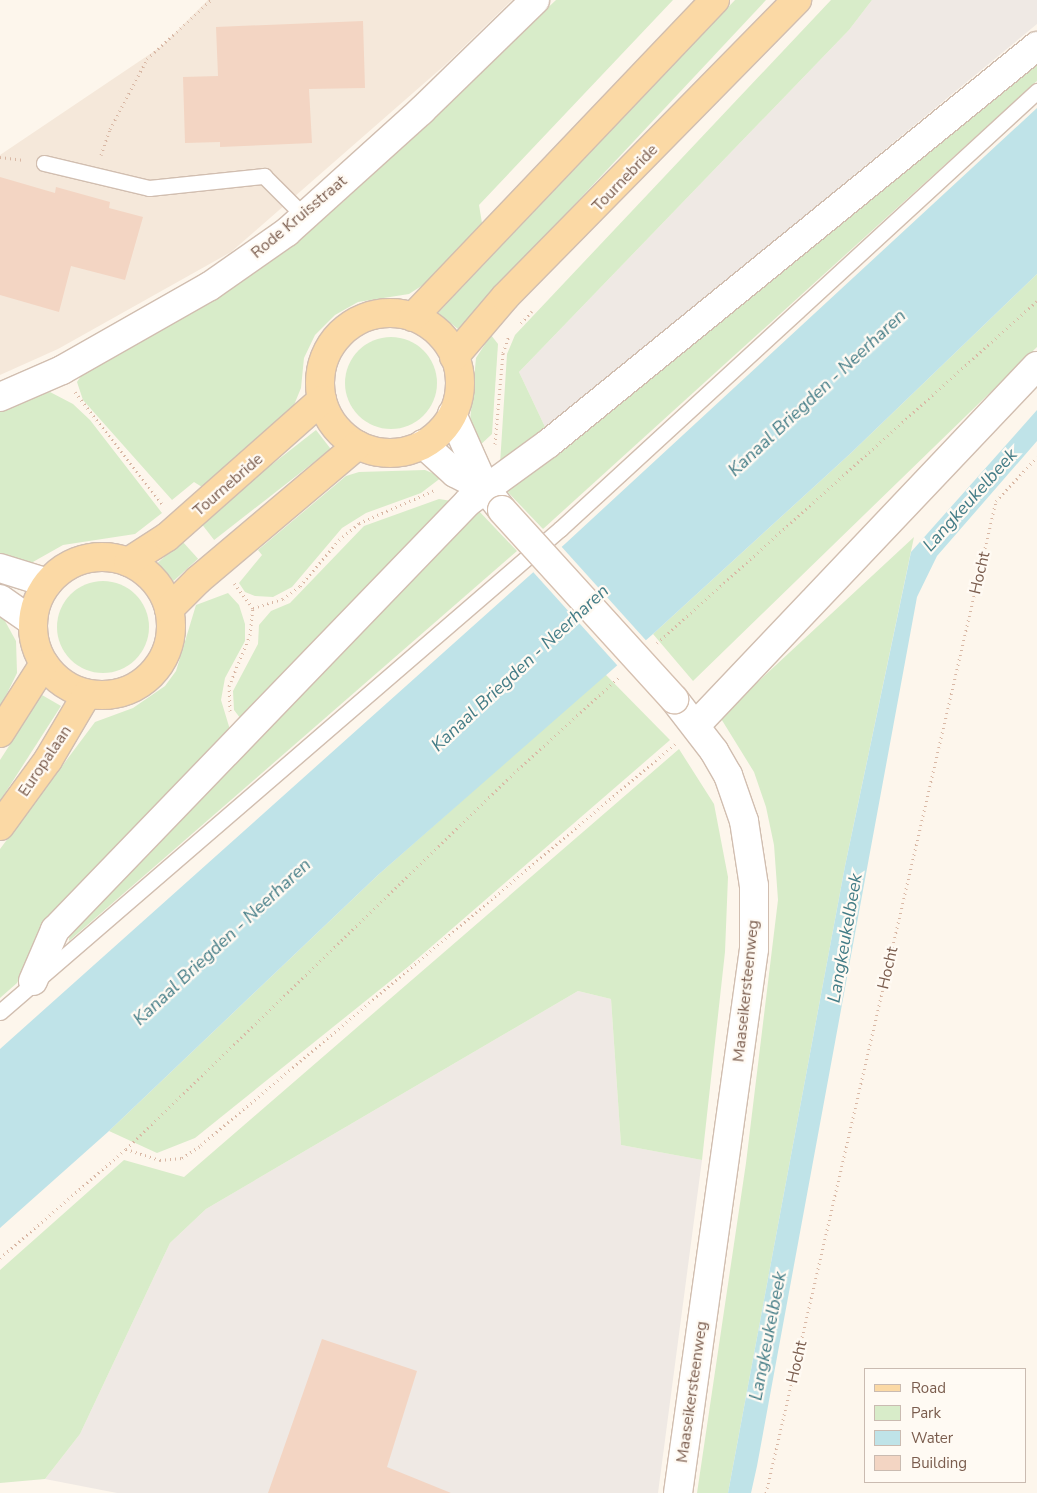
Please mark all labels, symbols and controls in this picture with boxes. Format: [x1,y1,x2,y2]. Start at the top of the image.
street label: Tournebride [588,140,662,216]
street label: Rode Kruisstraat [247,171,351,263]
water label: Kanaal Briegden - Neerharen [724,305,910,481]
water label: Langkeukelbeek [918,444,1022,556]
street label: Tournebride [189,449,267,521]
street label: Hocht [966,550,994,596]
water label: Kanaal Briegden - Neerharen [427,580,613,756]
street label: Europalaan [14,722,76,800]
water label: Kanaal Briegden - Neerharen [129,854,315,1030]
water label: Langkeukelbeek [823,872,867,1004]
street label: Maaseikersteenweg [729,919,763,1063]
street label: Hocht [874,945,902,991]
water label: Langkeukelbeek [745,1270,791,1402]
street label: Maaseikersteenweg [673,1320,711,1464]
street label: Hocht [783,1339,811,1385]
legend [864,1368,1027,1483]
text: Road [911,1378,946,1398]
text: Park [911,1403,941,1423]
text: Water [911,1428,953,1448]
text: Building [911,1453,967,1473]

